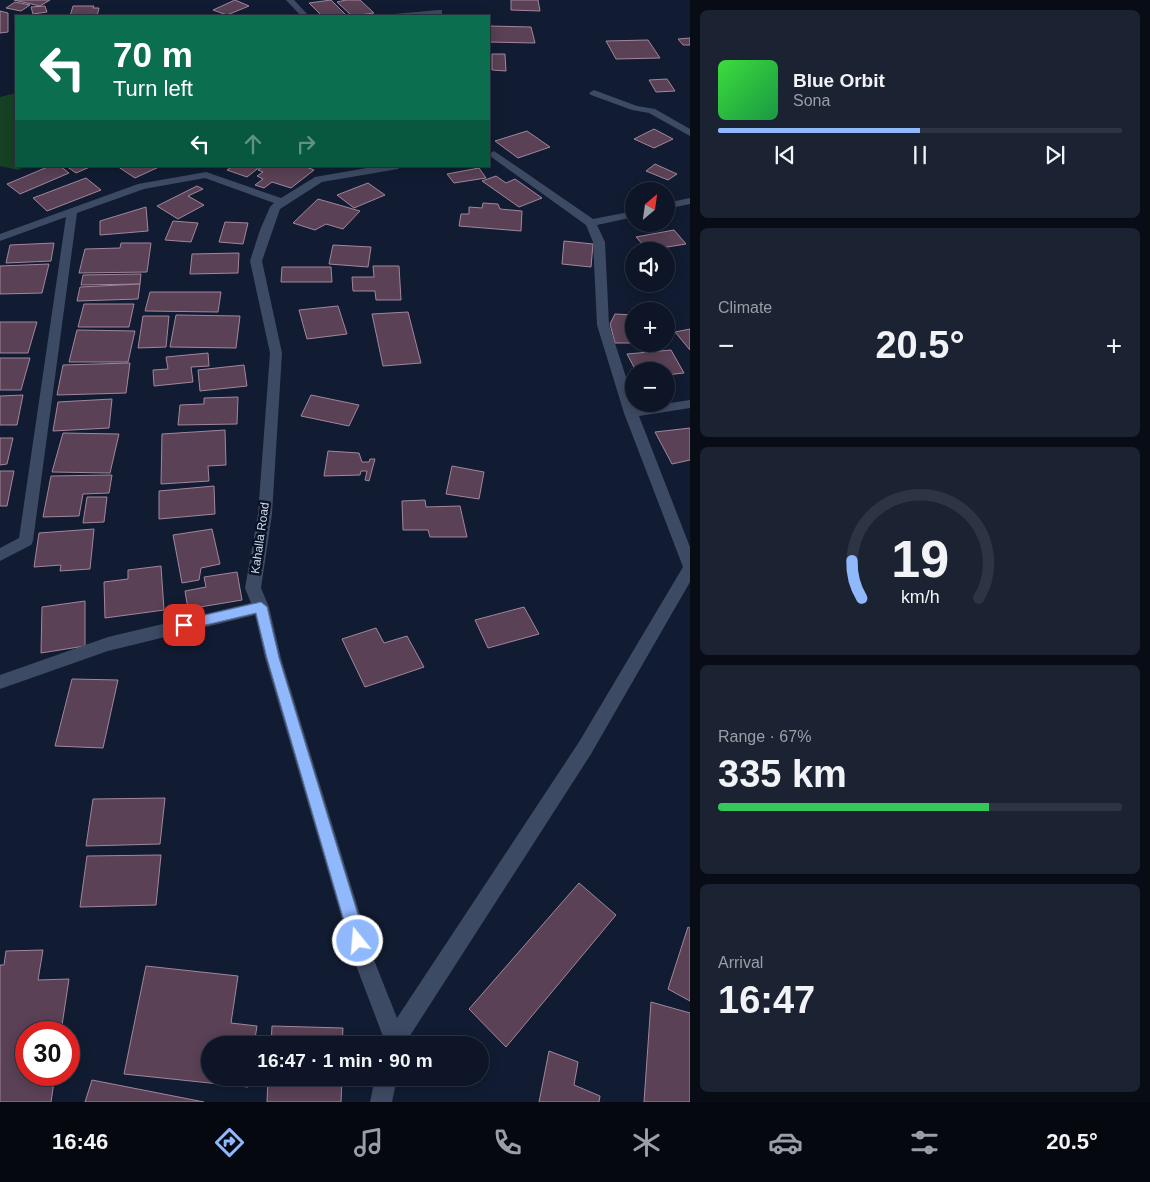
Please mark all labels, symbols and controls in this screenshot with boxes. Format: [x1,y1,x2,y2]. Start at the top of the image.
icon: left [30,35,95,100]
text: 70 m [113,35,193,74]
text: Blue Orbit [793,70,885,91]
text: Turn left [113,76,193,101]
text: Sona [793,92,830,109]
icon: left [186,130,214,158]
icon: ahead [239,130,267,158]
icon: right [292,130,320,158]
icon: previous [771,141,799,169]
icon: pause [906,141,934,169]
icon: next [1041,141,1069,169]
north arrow [625,182,675,232]
map controls [625,182,675,412]
button: sound [625,242,675,292]
text: Climate [718,299,772,316]
button: + [625,302,675,352]
text: 20.5° [875,324,965,366]
text: − [718,330,734,361]
text: + [1106,330,1122,361]
button: − [625,362,675,412]
street label: Kahalla Road [248,501,272,575]
text: 19 [891,530,949,588]
text: km/h [901,587,939,607]
pin [163,604,205,646]
icon: arrive [170,611,198,639]
text: Range · 67% [718,728,811,745]
text: 335 km [718,753,847,795]
position arrow [331,914,383,966]
text: Arrival [718,954,763,971]
text: 16:47 [718,979,815,1021]
speed limit sign: 30 [15,1021,80,1086]
text: 16:47 · 1 min · 90 m [257,1050,433,1071]
icon: directions [212,1125,247,1160]
icon: music [351,1125,386,1160]
icon: phone [490,1125,525,1160]
icon: climate [629,1125,664,1160]
icon: car [768,1125,803,1160]
icon: filters [907,1125,942,1160]
text: 16:46 [52,1129,108,1154]
text: 20.5° [1046,1129,1098,1154]

